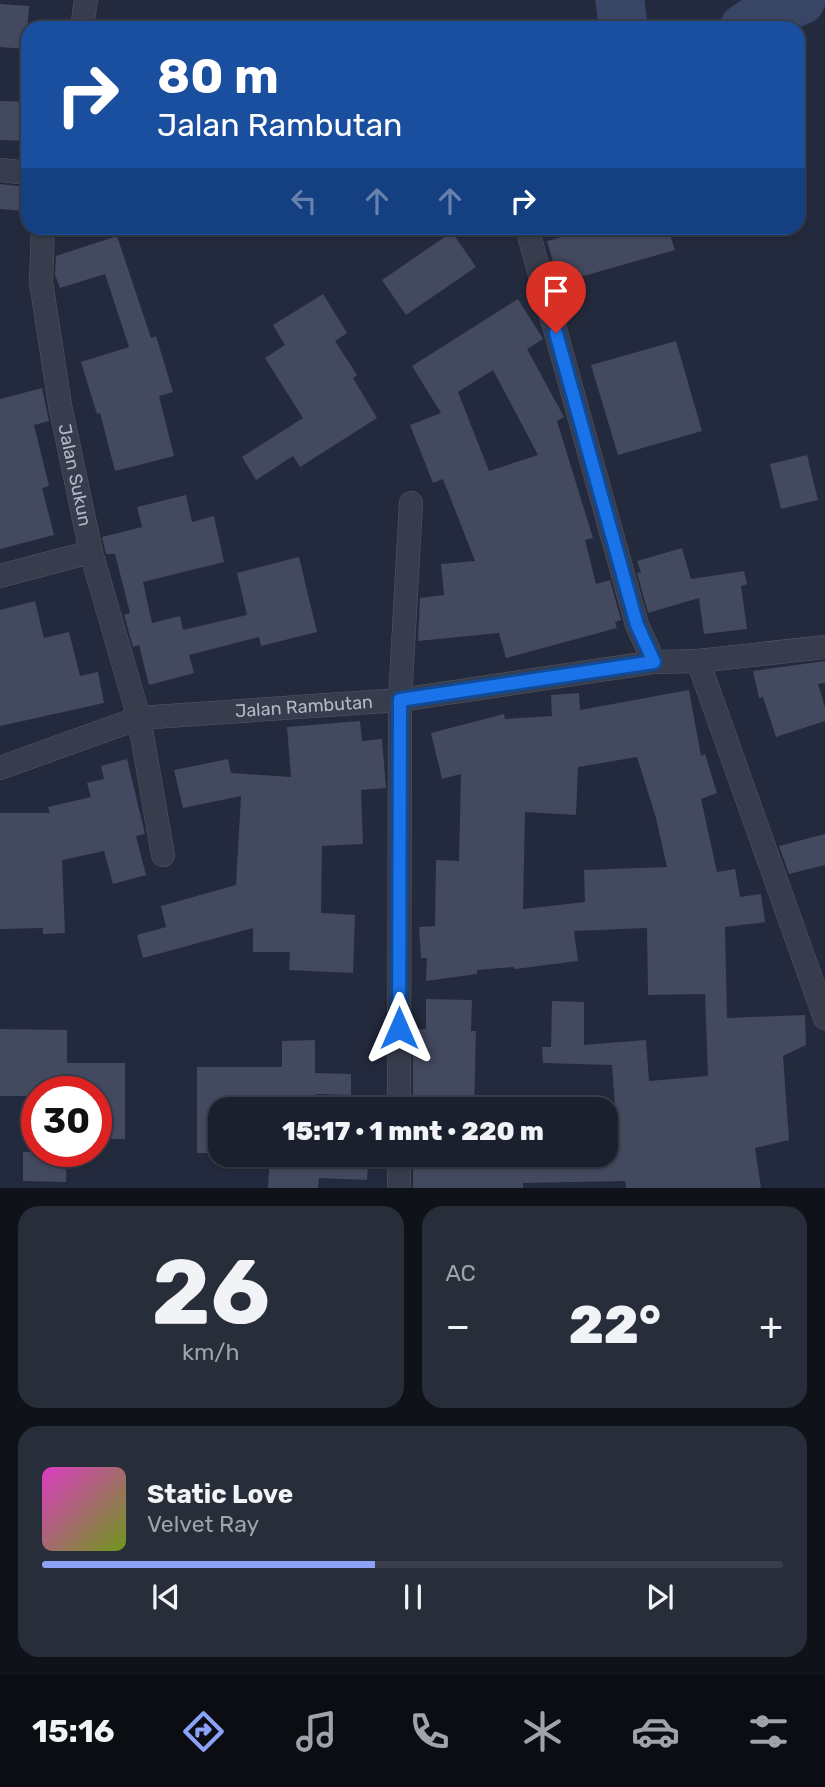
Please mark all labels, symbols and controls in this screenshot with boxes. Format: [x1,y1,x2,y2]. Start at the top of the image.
text: 80 m [157,47,279,105]
icon: right [42,49,133,140]
text: Jalan Rambutan [157,106,402,144]
icon: left [285,182,323,220]
icon: ahead [358,182,396,220]
icon: ahead [431,182,469,220]
icon: right [504,182,542,220]
pin [526,261,586,333]
icon: arrive [537,272,575,310]
street label: Jalan Sukun [53,422,96,528]
street label: Jalan Rambutan [234,691,374,722]
position arrow [362,991,436,1065]
speed limit sign: 30 [21,1076,112,1167]
text: 15:17 · 1 mnt · 220 m [282,1116,544,1147]
text: 26 [152,1238,270,1346]
text: AC [446,1259,476,1287]
text: 22° [569,1294,661,1356]
text: − [446,1303,470,1349]
text: + [759,1303,783,1349]
text: km/h [182,1338,239,1366]
text: Static Love [147,1479,293,1510]
text: Velvet Ray [147,1510,259,1538]
icon: previous [147,1578,185,1616]
icon: pause [394,1578,432,1616]
icon: next [641,1578,679,1616]
icon: directions [179,1707,228,1756]
icon: music [292,1707,341,1756]
icon: phone [405,1707,454,1756]
icon: climate [518,1707,567,1756]
icon: car [631,1707,680,1756]
icon: filters [744,1707,793,1756]
text: 15:16 [32,1712,115,1750]

